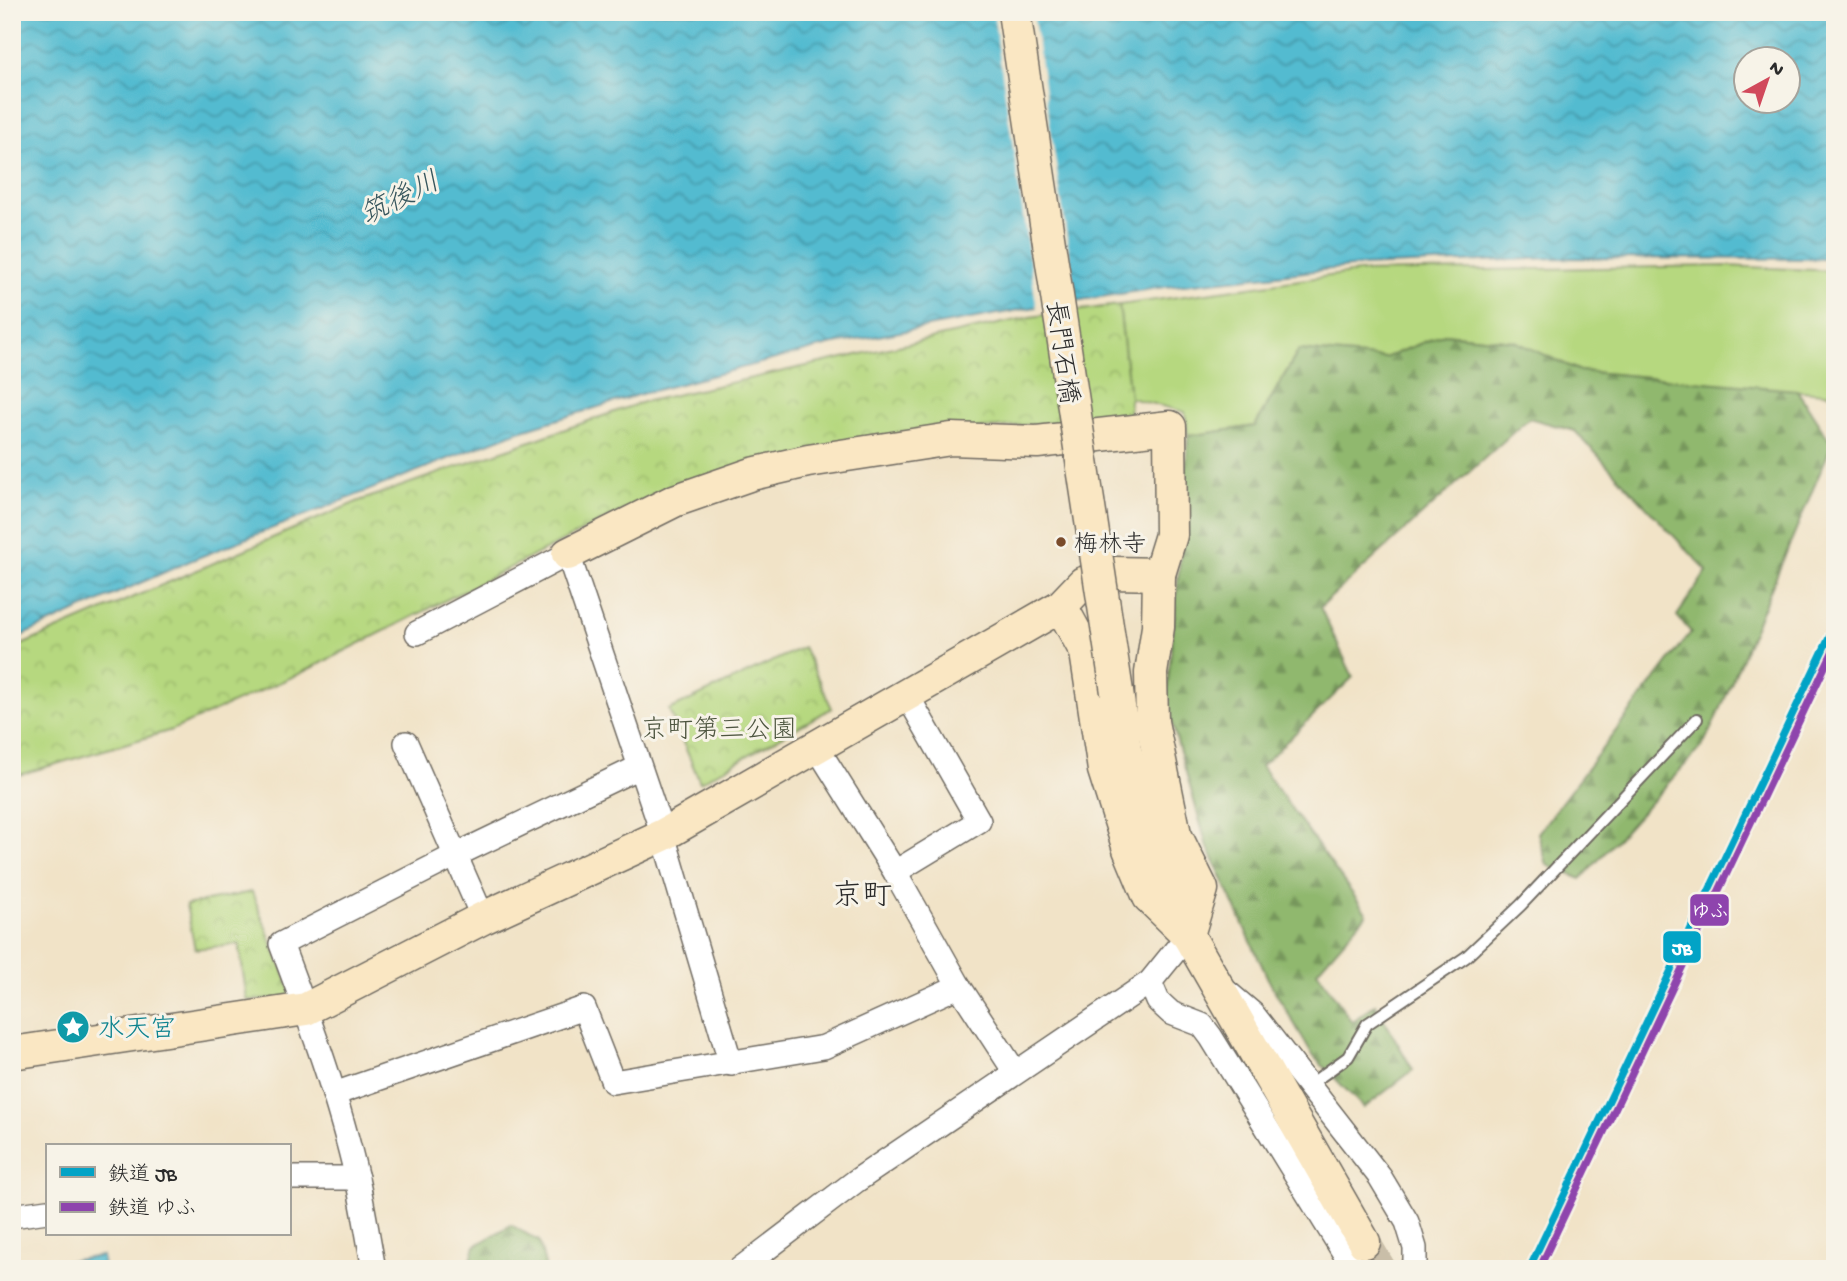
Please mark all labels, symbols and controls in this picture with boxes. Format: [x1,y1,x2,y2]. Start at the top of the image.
north arrow [1731,46,1801,116]
text: N [1764,57,1788,82]
water label: 筑後川 [356,166,446,233]
street label: 長門石橋 [1037,299,1083,406]
place label: 梅林寺 [1074,531,1146,561]
marker: 梅林寺 [1054,535,1068,549]
park label: 京町第三公園 [641,715,797,748]
district label: 京町 [832,880,892,916]
line badge: ゆふ [1689,893,1730,927]
text: ゆふ [1691,902,1729,925]
line badge: JB [1662,930,1702,964]
text: JB [1671,939,1693,962]
place icon: 水天宮 [54,1008,92,1046]
place label: 水天宮 [98,1015,176,1047]
legend [46,1144,290,1236]
text: 鉄道 JB [108,1163,178,1189]
text: 鉄道 ゆふ [108,1197,196,1223]

